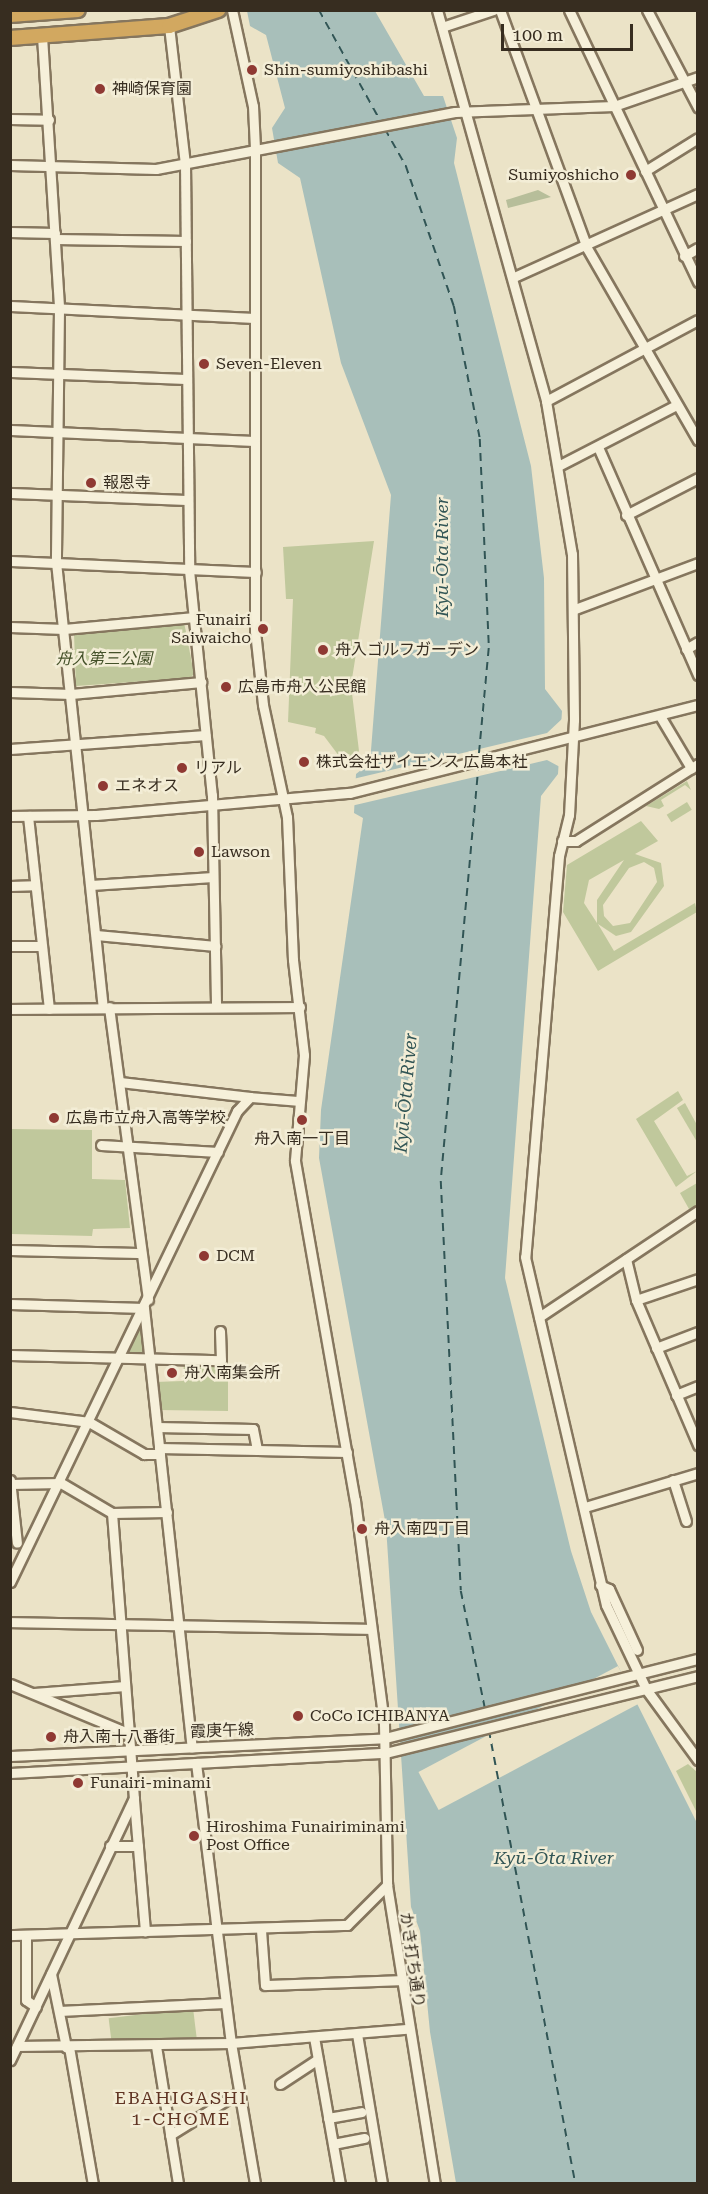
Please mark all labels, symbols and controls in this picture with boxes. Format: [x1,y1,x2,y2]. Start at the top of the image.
scale bar [504,12,636,50]
text: 100 m [512,24,563,45]
place label: Shin-sumiyoshibashi [264,60,428,80]
marker: Shin-sumiyoshibashi [245,63,259,77]
place label: 神崎保育園 [112,79,192,99]
marker: 神崎保育園 [93,82,107,96]
place label: Sumiyoshicho [508,165,619,185]
marker: Sumiyoshicho [624,168,638,182]
place label: Seven-Eleven [216,354,322,374]
marker: Seven-Eleven [197,357,211,371]
place label: 報恩寺 [103,473,151,493]
marker: 報恩寺 [84,476,98,490]
water label: Kyū-Ōta River [431,497,453,617]
place label: Funairi Saiwaicho [171,610,251,648]
marker: Funairi Saiwaicho [256,622,270,636]
place label: 舟入ゴルフガーデン [335,640,479,660]
marker: 舟入ゴルフガーデン [316,643,330,657]
park label: 舟入第三公園 [56,649,152,669]
place label: 広島市舟入公民館 [238,677,366,697]
marker: 広島市舟入公民館 [219,680,233,694]
place label: 株式会社ザイエンス 広島本社 [316,752,528,772]
marker: 株式会社ザイエンス 広島本社 [297,755,311,769]
place label: リアル [194,758,242,778]
marker: リアル [175,761,189,775]
place label: エネオス [115,776,179,796]
marker: エネオス [96,779,110,793]
place label: Lawson [211,842,270,862]
marker: Lawson [192,845,206,859]
water label: Kyū-Ōta River [390,1032,422,1154]
place label: 広島市立舟入高等学校 [66,1108,226,1128]
marker: 広島市立舟入高等学校 [47,1111,61,1125]
marker: 舟入南一丁目 [295,1113,309,1127]
place label: 舟入南一丁目 [254,1129,350,1149]
place label: DCM [216,1246,255,1266]
marker: DCM [197,1249,211,1263]
place label: 舟入南集会所 [184,1363,280,1383]
marker: 舟入南集会所 [165,1366,179,1380]
place label: 舟入南四丁目 [374,1519,470,1539]
marker: 舟入南四丁目 [355,1522,369,1536]
place label: CoCo ICHIBANYA [310,1706,449,1726]
marker: CoCo ICHIBANYA [291,1709,305,1723]
street label: 霞庚午線 [190,1720,254,1742]
place label: 舟入南十八番街 [63,1727,175,1747]
marker: 舟入南十八番街 [44,1730,58,1744]
place label: Funairi-minami [90,1773,211,1793]
marker: Funairi-minami [71,1776,85,1790]
place label: Hiroshima Funairiminami Post Office [206,1817,405,1855]
marker: Hiroshima Funairiminami Post Office [187,1829,201,1843]
water label: Kyū-Ōta River [494,1847,614,1869]
street label: かき打ち通り [396,1911,428,2009]
district label: EBAHIGASHI 1-CHOME [115,2088,247,2130]

